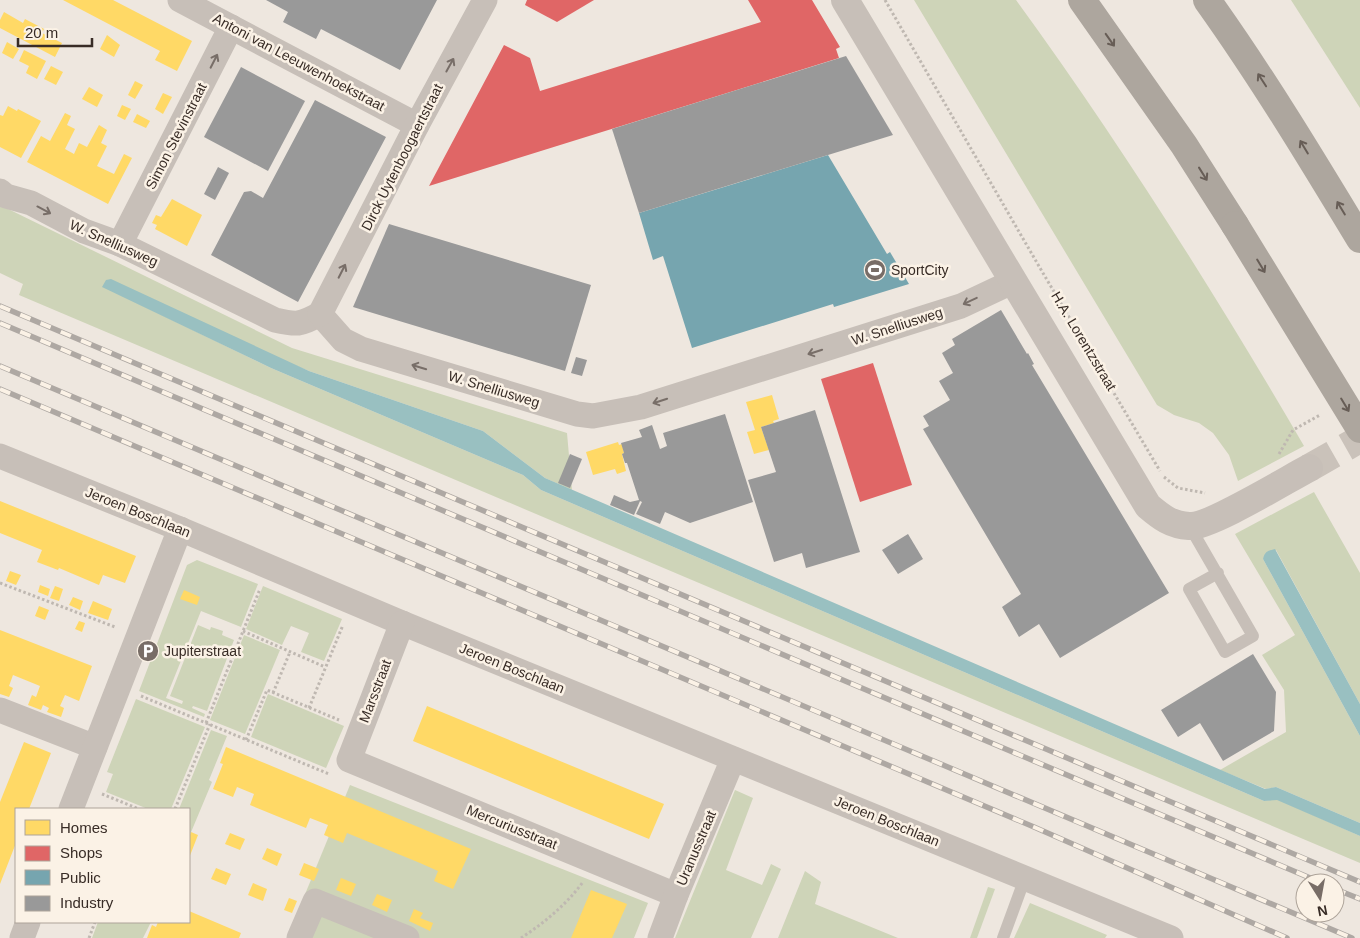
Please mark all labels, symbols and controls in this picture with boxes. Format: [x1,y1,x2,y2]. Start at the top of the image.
street label: Antoni van Leeuwenhoekstraat [210,10,388,114]
scale bar [18,15,91,47]
text: 20 m [25,24,58,41]
one-way arrow [1105,33,1115,47]
one-way arrow [209,53,219,68]
one-way arrow [445,58,455,73]
one-way arrow [1256,73,1266,87]
street label: Simon Stevinstraat [142,80,210,192]
street label: Dirck Uytenboogaertstraat [358,81,446,233]
one-way arrow [1299,141,1309,155]
one-way arrow [1198,166,1208,180]
one-way arrow [1335,201,1345,215]
one-way arrow [37,205,52,215]
street label: W. Snelliusweg [67,216,161,270]
sports icon: SportCity [863,258,887,282]
one-way arrow [1256,259,1266,273]
place label: SportCity [891,262,949,278]
one-way arrow [338,264,347,279]
street label: H.A. Lorentzstraat [1048,289,1120,394]
one-way arrow [963,297,978,307]
street label: W. Snelliusweg [849,304,945,348]
one-way arrow [808,347,824,357]
one-way arrow [412,361,428,371]
street label: W. Snelliusweg [446,367,542,411]
one-way arrow [653,396,669,406]
one-way arrow [1341,397,1351,411]
street label: Jeroen Boschlaan [83,484,193,540]
parking icon: Jupiterstraat [136,639,160,663]
street label: Jeroen Boschlaan [457,640,567,696]
place label: Jupiterstraat [164,643,241,659]
street label: Marsstraat [356,657,394,725]
street label: Jeroen Boschlaan [832,793,942,849]
street label: Mercuriusstraat [464,802,560,853]
legend [15,808,190,923]
street label: Uranusstraat [673,808,719,888]
text: Homes [60,819,108,836]
text: Shops [60,844,103,861]
text: Public [60,869,101,886]
north arrow [1295,873,1345,923]
text: Industry [60,894,114,911]
text: N [1316,902,1329,920]

